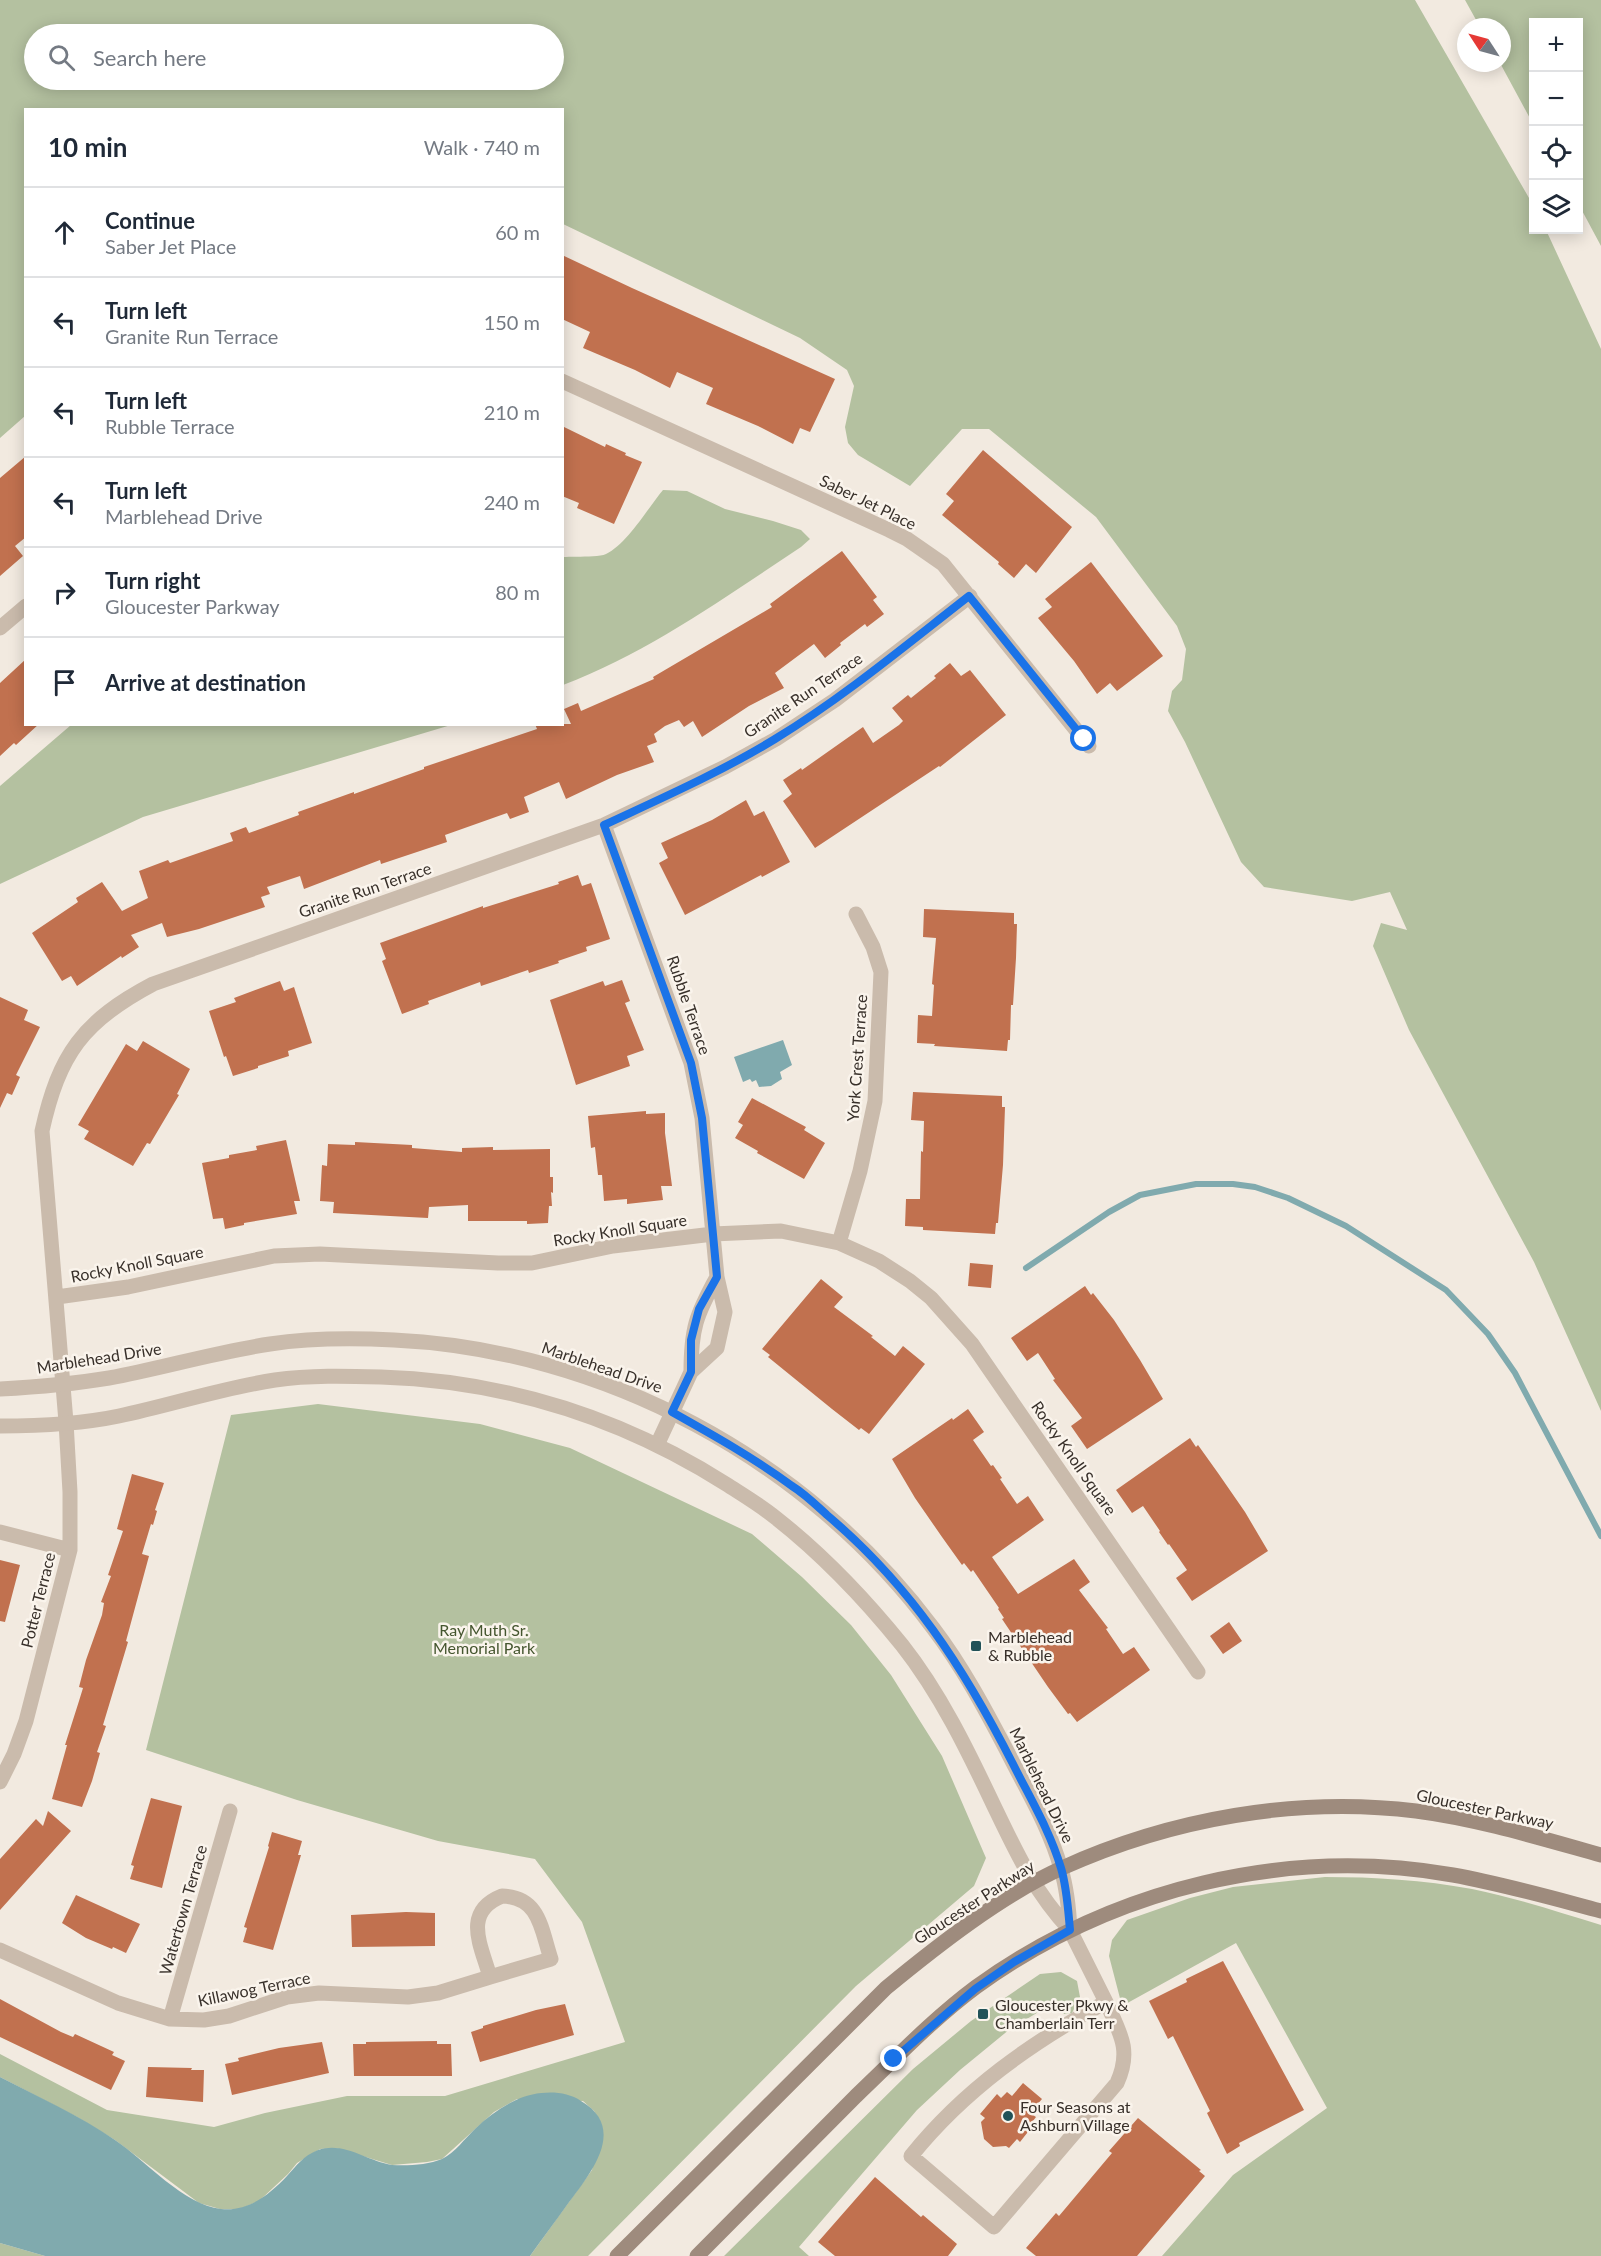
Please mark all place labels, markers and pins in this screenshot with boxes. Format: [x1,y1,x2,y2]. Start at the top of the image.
place label: Marblehead & Rubble [988,1627,1072,1664]
marker: Marblehead & Rubble [969,1639,983,1653]
place label: Gloucester Pkwy & Chamberlain Terr [995,1995,1129,2032]
marker: Gloucester Pkwy & Chamberlain Terr [976,2007,990,2021]
place label: Four Seasons at Ashburn Village [1020,2097,1131,2134]
marker: Four Seasons at Ashburn Village [1001,2109,1015,2123]

